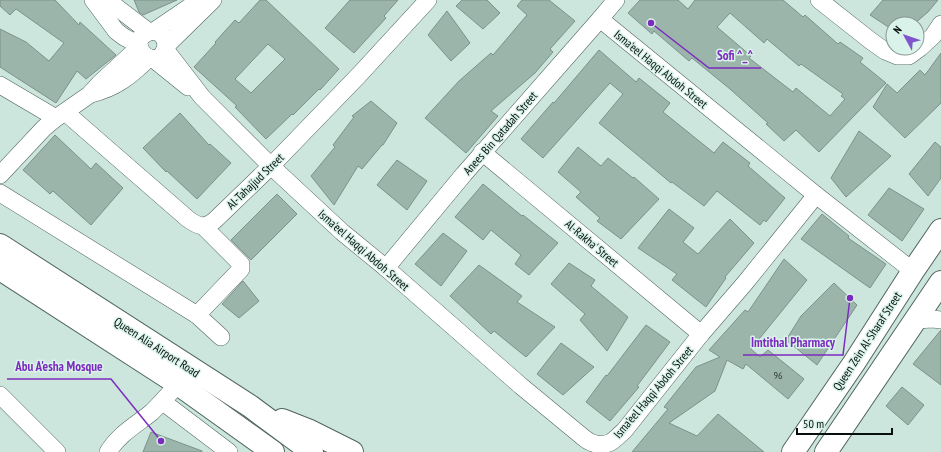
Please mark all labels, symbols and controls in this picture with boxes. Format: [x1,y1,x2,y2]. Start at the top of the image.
north arrow [885,16,925,56]
text: N [890,23,905,36]
street label: Isma'eel Haqqi Abdoh Street [611,27,711,112]
callout: Sofi ^_^ [709,43,761,68]
text: Sofi ^_^ [717,47,753,64]
street label: Anees Bin Qatadah Street [460,88,541,178]
street label: Al-Tahajjud Street [223,149,287,212]
street label: Isma'eel Haqqi Abdoh Street [315,206,413,294]
street label: Al-Rakha' Street [562,216,623,270]
street label: Queen Zein Al-Sharaf Street [829,288,905,393]
street label: Queen Alia Airport Road [111,314,203,380]
callout: Imtithal Pharmacy [743,330,843,355]
text: Imtithal Pharmacy [751,334,836,351]
street label: Isma'eel Haqqi Abdoh Street [610,342,696,441]
callout: Abu A'esha Mosque [7,354,111,379]
text: Abu A'esha Mosque [14,358,103,375]
house number: 96 [774,369,783,382]
scale bar [797,410,892,436]
text: 50 m [803,416,824,431]

